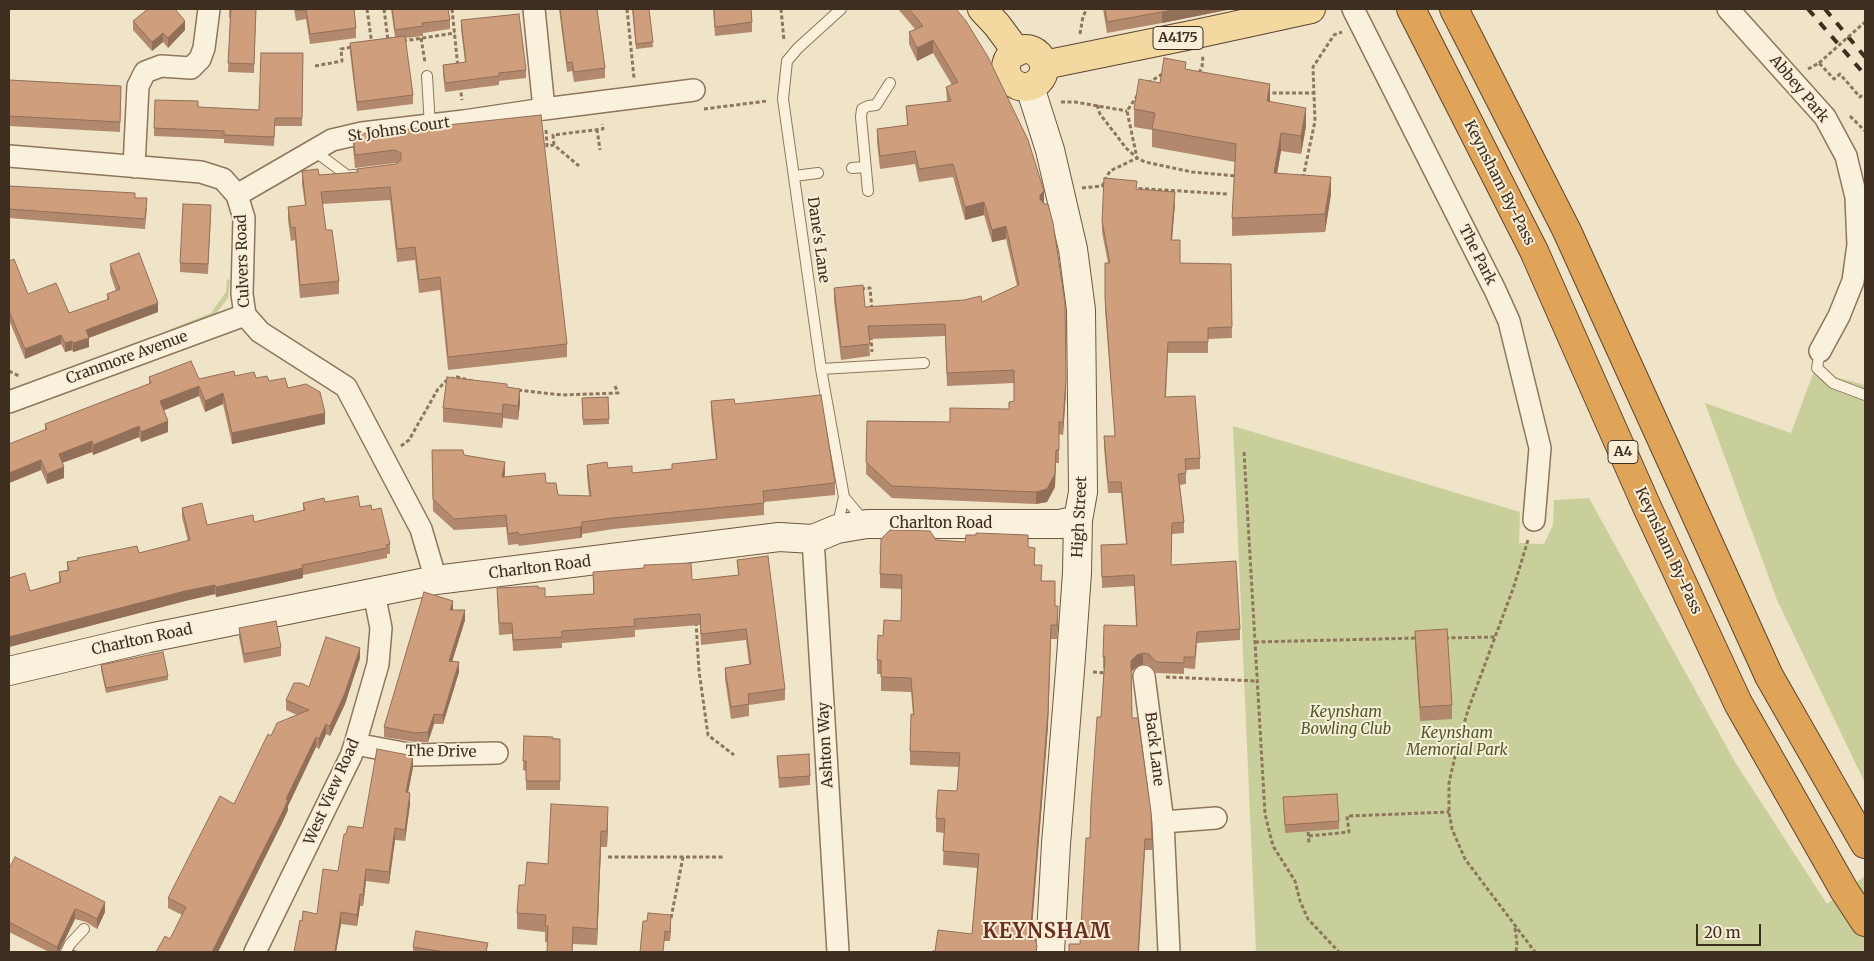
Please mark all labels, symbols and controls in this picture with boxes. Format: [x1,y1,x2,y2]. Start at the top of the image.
road number: A4175 [1153,26,1203,49]
street label: Abbey Park [1766,52,1832,126]
street label: St Johns Court [347,114,451,146]
street label: Keynsham By-Pass [1460,117,1538,249]
street label: Dane's Lane [803,196,833,284]
street label: Culvers Road [232,214,254,308]
street label: The Park [1454,222,1500,288]
street label: Cranmore Avenue [64,328,190,388]
road number: A4 [1608,441,1638,464]
street label: High Street [1069,476,1091,558]
street label: Keynsham By-Pass [1631,485,1705,617]
street label: Charlton Road [890,515,992,533]
street label: Charlton Road [488,553,592,583]
street label: Charlton Road [90,621,194,659]
street label: Ashton Way [815,702,837,788]
park label: Keynsham Bowling Club [1301,704,1391,739]
street label: Back Lane [1141,711,1167,787]
park label: Keynsham Memorial Park [1406,725,1508,760]
street label: West View Road [301,736,363,848]
street label: The Drive [406,742,476,762]
scale bar [1699,914,1764,946]
district label: KEYNSHAM [982,920,1112,944]
text: 20 m [1704,923,1741,942]

